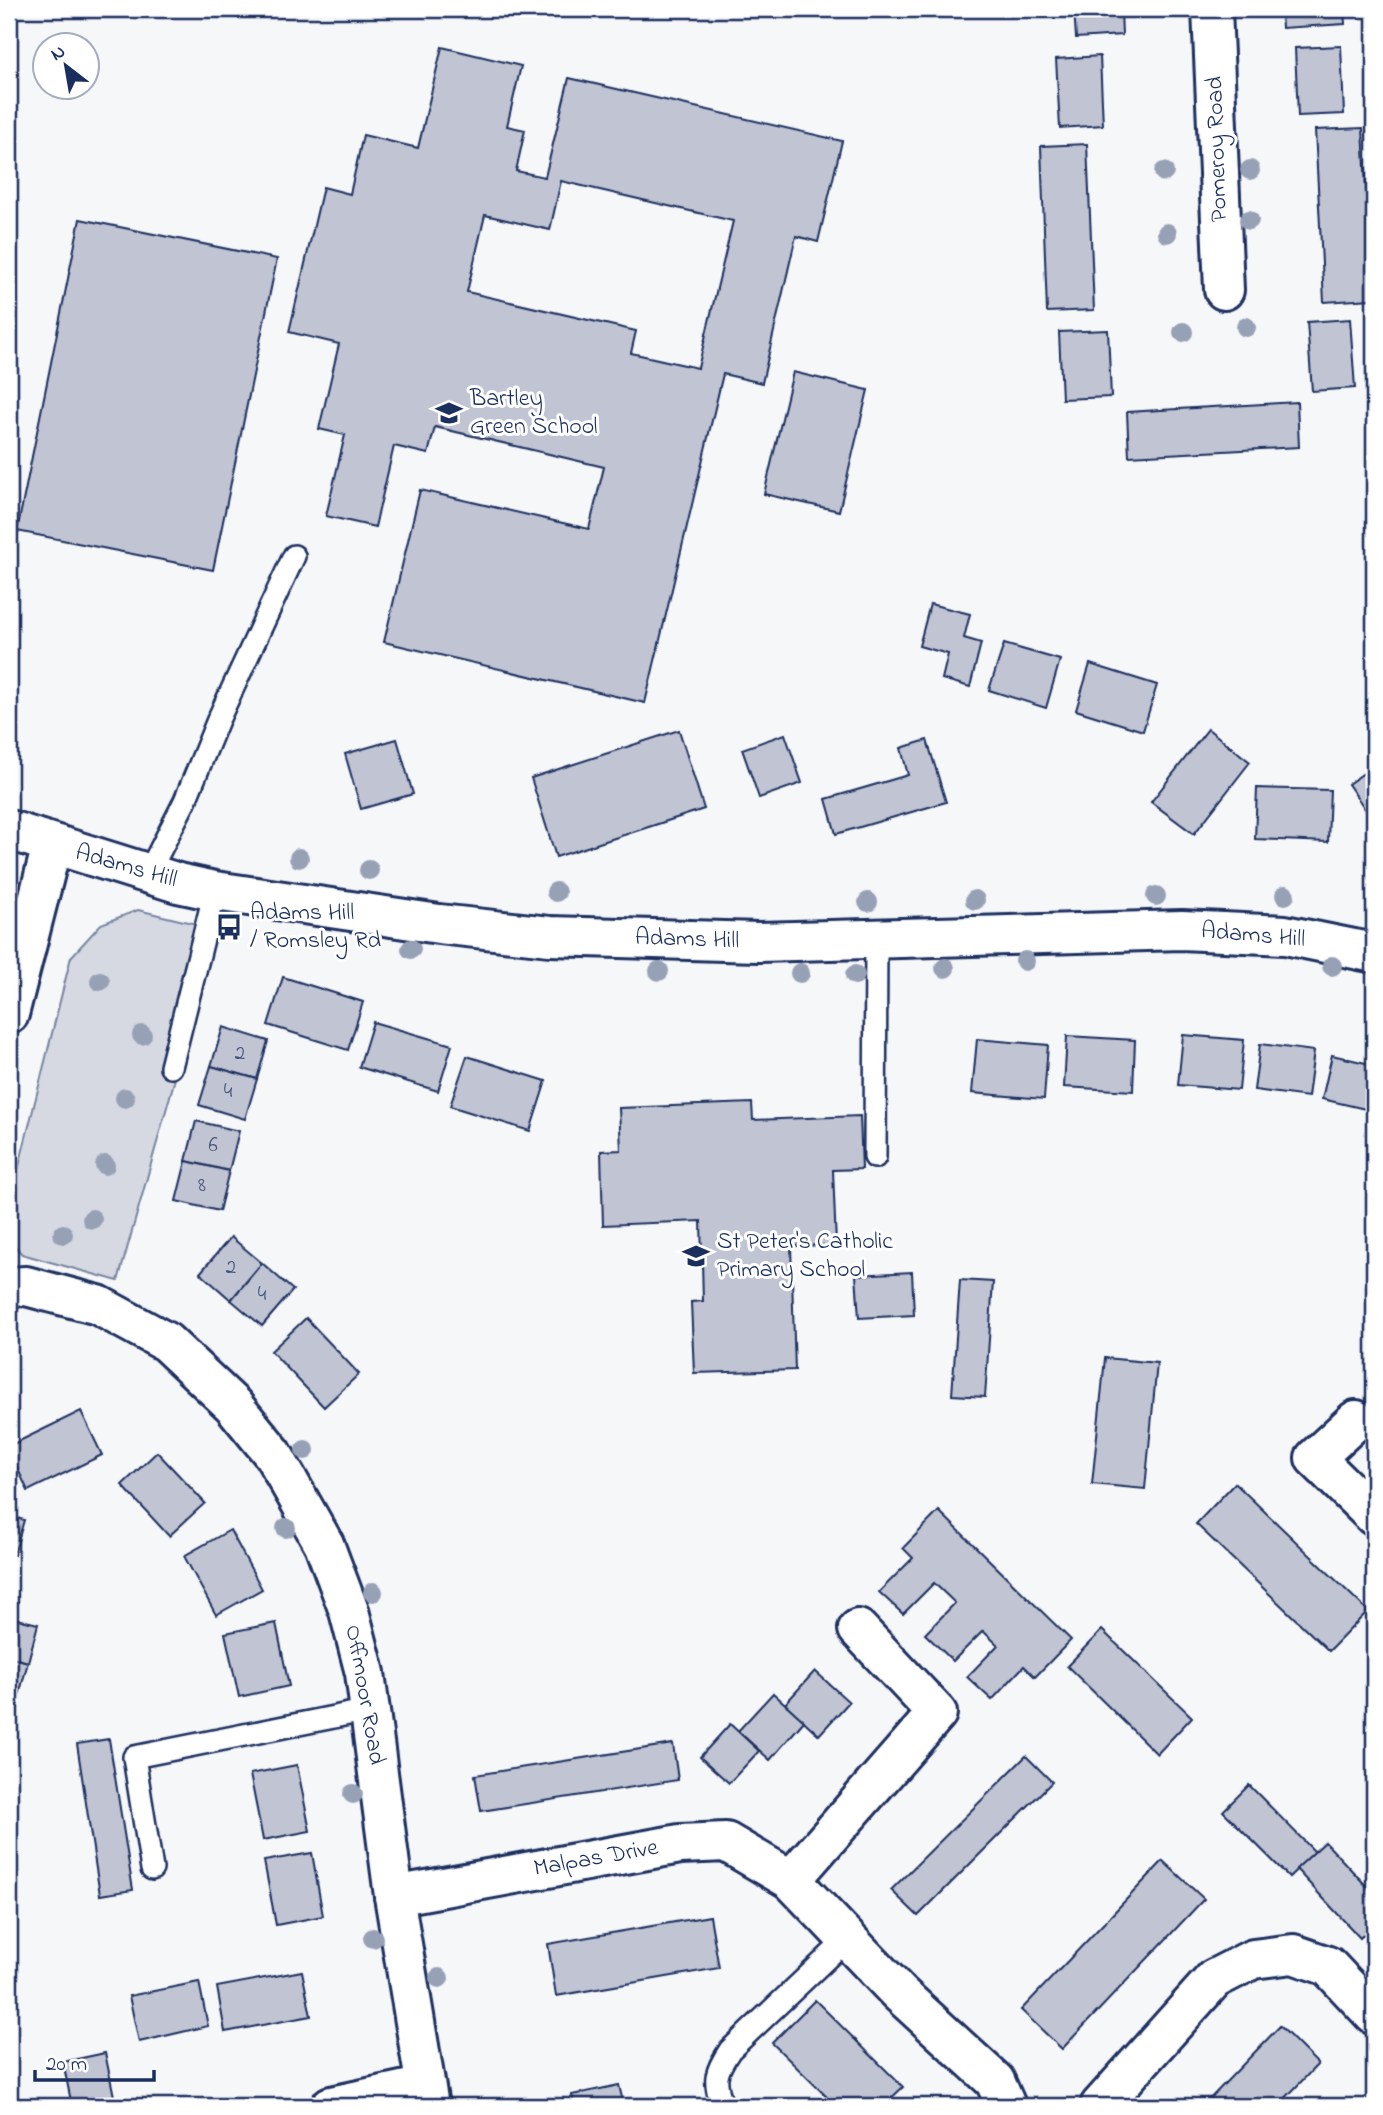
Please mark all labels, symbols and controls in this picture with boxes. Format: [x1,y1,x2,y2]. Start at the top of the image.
north arrow [32,32,102,102]
text: N [46,39,71,68]
street label: Pomeroy Road [1198,75,1239,222]
place label: Bartley Green School [469,382,598,445]
school or university icon: Bartley Green School [434,398,464,428]
street label: Adams Hill [71,836,181,898]
place label: Adams Hill / Romsley Rd [250,896,381,960]
bus stop icon: Adams Hill / Romsley Rd [214,912,244,942]
street label: Adams Hill [1199,914,1307,958]
street label: Adams Hill [634,921,740,959]
house number: 2 [235,1039,245,1069]
house number: 4 [224,1077,233,1107]
house number: 6 [208,1131,218,1161]
house number: 8 [198,1171,206,1201]
place label: St Peter's Catholic Primary School [717,1225,893,1289]
school or university icon: St Peter's Catholic Primary School [681,1241,711,1271]
house number: 2 [226,1253,236,1283]
house number: 4 [258,1280,267,1310]
street label: Offmoor Road [334,1622,394,1768]
street label: Malpas Drive [531,1831,661,1887]
scale bar [35,2038,154,2082]
text: 20 m [46,2050,87,2080]

